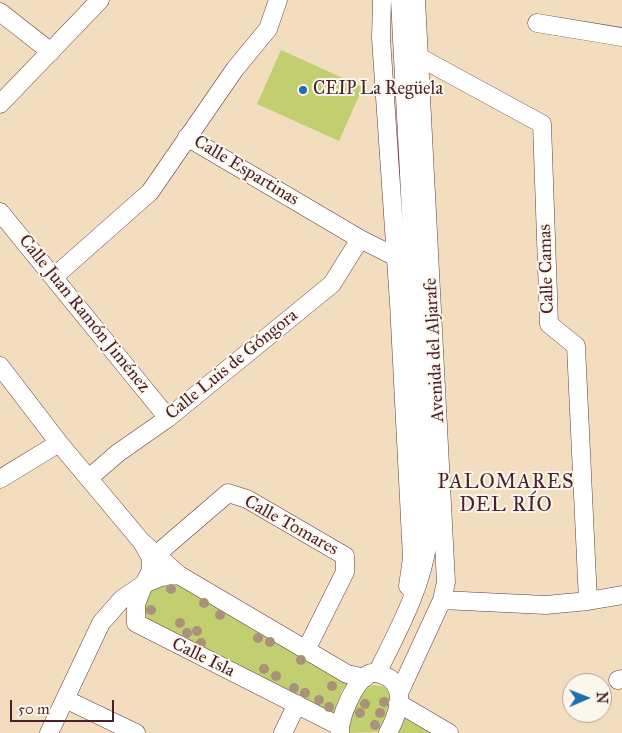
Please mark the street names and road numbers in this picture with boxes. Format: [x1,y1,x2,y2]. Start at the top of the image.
street label: Calle Espartinas [189,131,303,211]
street label: Calle Camas [535,224,559,314]
street label: Calle Juan Ramón Jiménez [14,231,154,397]
street label: Avenida del Aljarafe [420,277,450,423]
street label: Calle Luis de Góngora [162,305,302,425]
street label: Calle Tomares [240,491,342,561]
street label: Calle Isla [168,633,238,683]

